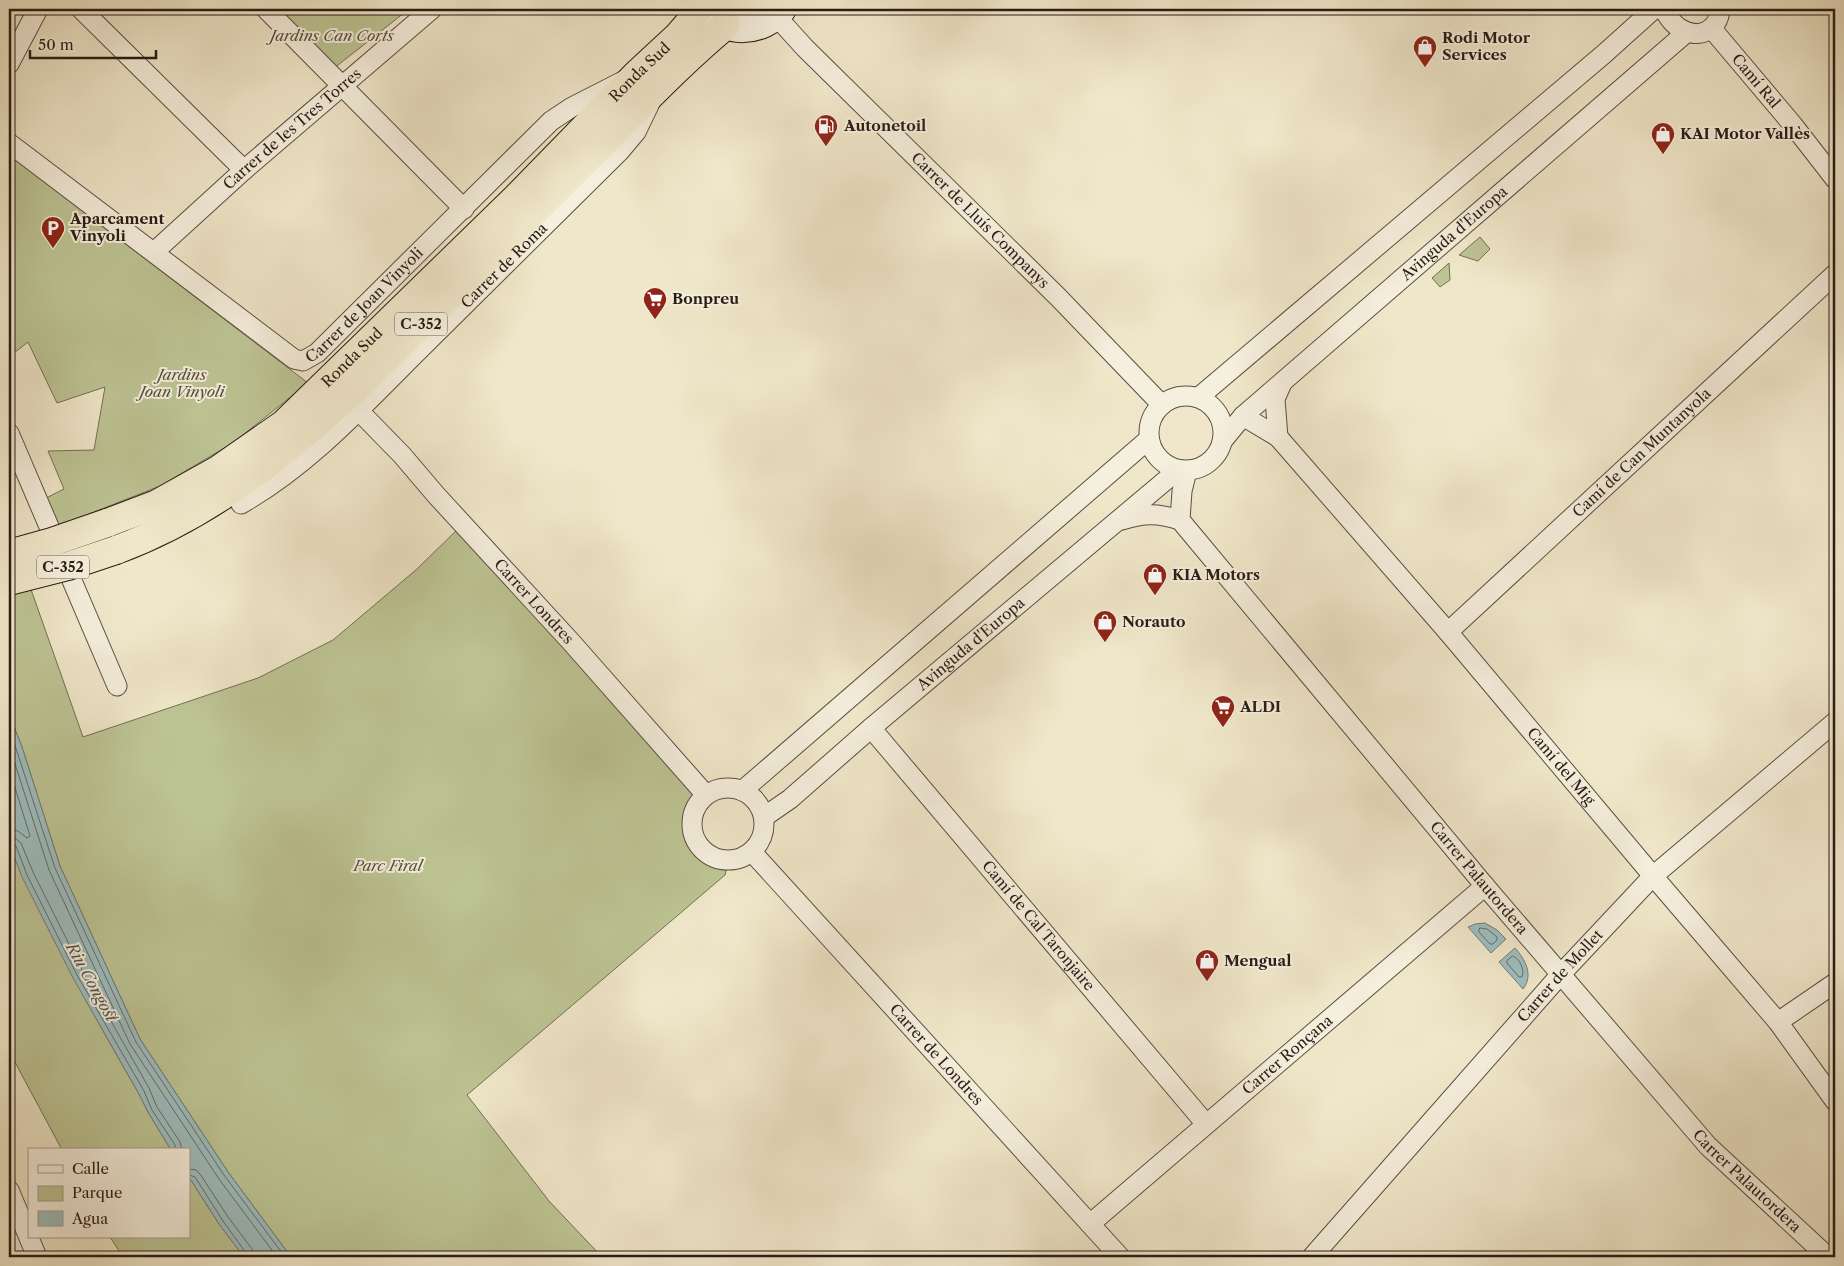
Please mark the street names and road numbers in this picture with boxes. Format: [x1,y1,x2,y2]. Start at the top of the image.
street label: Ronda Sud [605,38,674,106]
street label: Camí Ral [1728,50,1785,112]
street label: Carrer de les Tres Torres [219,64,365,193]
street label: Carrer de Lluís Companys [908,148,1054,292]
street label: Avinguda d'Europa [1396,182,1511,285]
street label: Carrer de Roma [457,219,551,312]
street label: Carrer de Joan Vinyoli [302,243,427,367]
road number: C-352 [395,312,447,336]
street label: Ronda Sud [317,323,386,391]
street label: Camí de Can Muntanyola [1568,384,1715,521]
street label: Carrer Londres [490,555,578,648]
road number: C-352 [37,556,89,578]
street label: Avinguda d'Europa [912,593,1028,695]
street label: Camí del Mig [1523,723,1599,809]
street label: Carrer Palautordera [1426,817,1532,938]
street label: Camí de Cal Taronjaire [978,856,1099,995]
street label: Carrer de Mollet [1513,925,1607,1026]
street label: Carrer de Londres [886,1000,988,1109]
street label: Carrer Ronçana [1238,1011,1336,1099]
street label: Carrer Palautordera [1689,1125,1805,1236]

